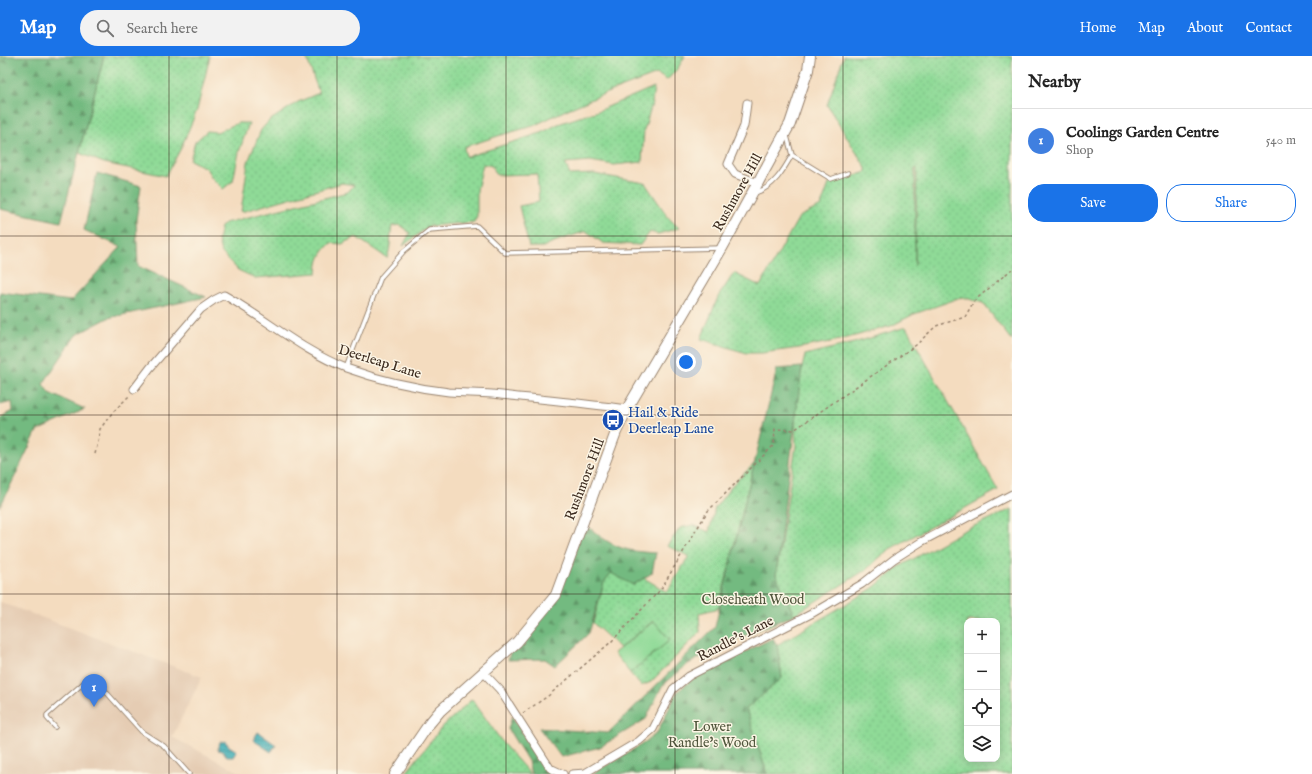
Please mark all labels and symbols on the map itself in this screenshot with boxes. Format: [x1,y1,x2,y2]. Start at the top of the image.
street label: Rushmore Hill [709,150,767,235]
street label: Deerleap Lane [336,341,424,383]
your location [676,352,696,372]
place label: Hail & Ride Deerleap Lane [628,404,715,438]
bus stop icon: Hail & Ride Deerleap Lane [600,407,626,433]
street label: Rushmore Hill [561,436,609,523]
park label: Closeheath Wood [701,591,805,609]
street label: Randle's Lane [694,612,777,666]
pin: 1 [81,674,107,707]
park label: Lower Randle's Wood [668,718,757,752]

